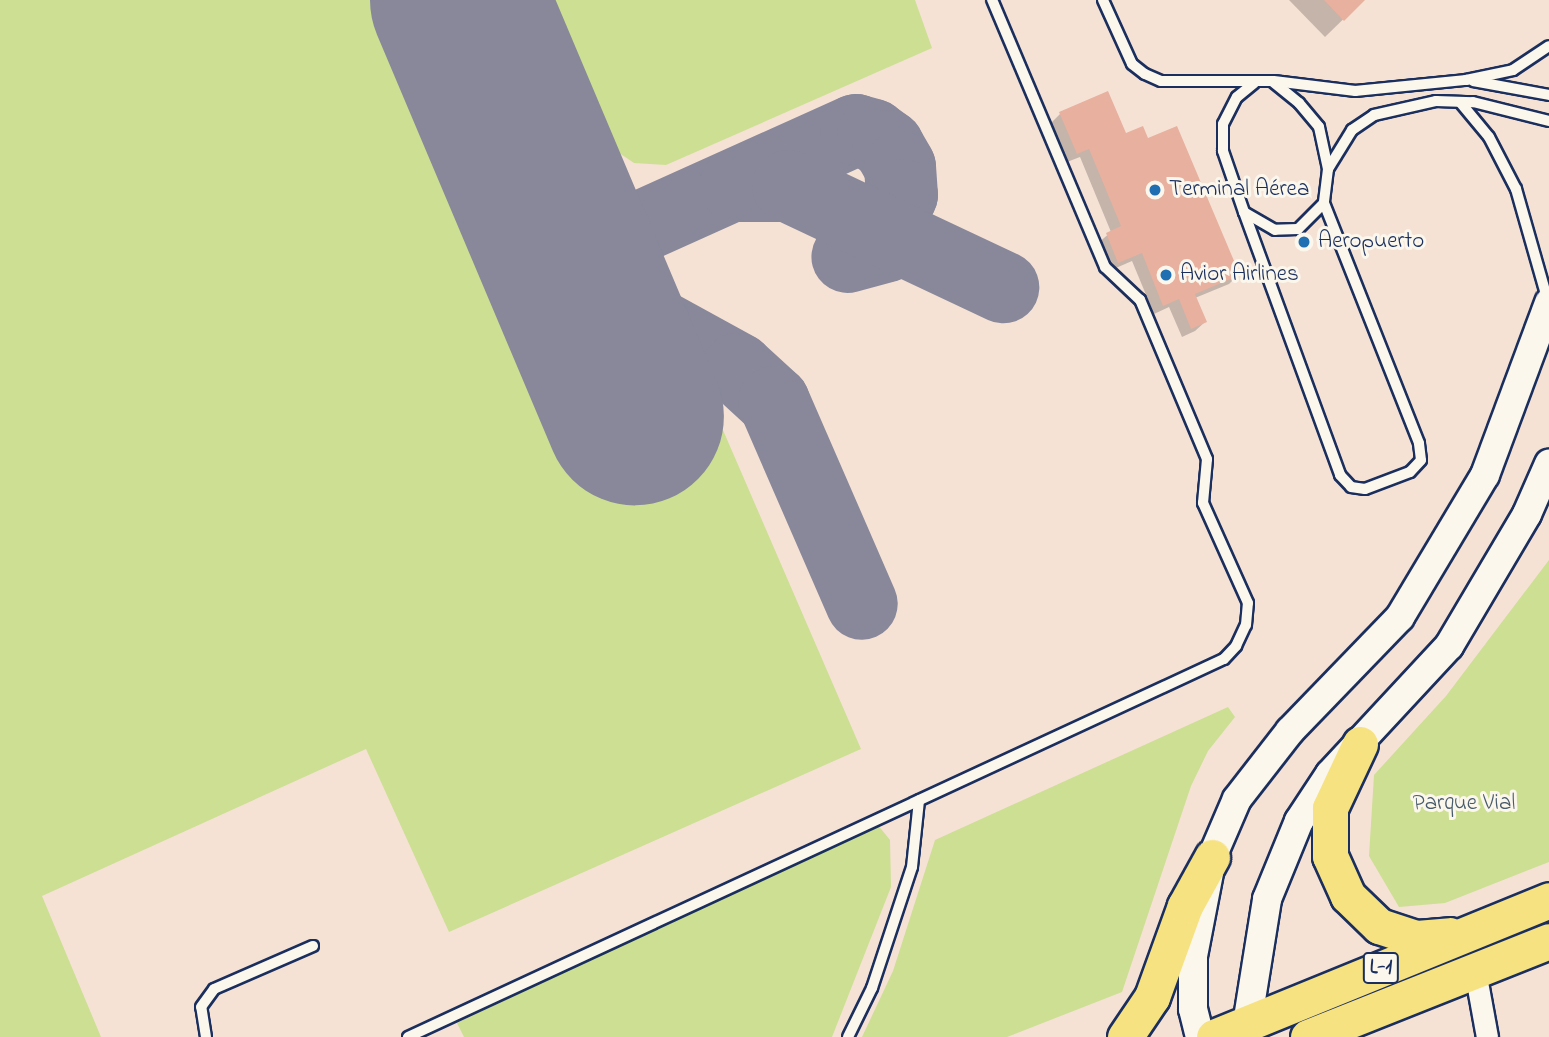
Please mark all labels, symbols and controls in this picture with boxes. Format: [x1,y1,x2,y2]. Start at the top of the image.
place label: Terminal Aérea [1169,176,1309,204]
marker: Terminal Aérea [1147,182,1163,198]
place label: Aeropuerto [1318,228,1424,256]
marker: Aeropuerto [1296,234,1312,250]
place label: Avior Airlines [1180,261,1299,289]
marker: Avior Airlines [1158,267,1174,283]
park label: Parque Vial [1413,790,1515,818]
road number: L-1 [1362,950,1400,986]

